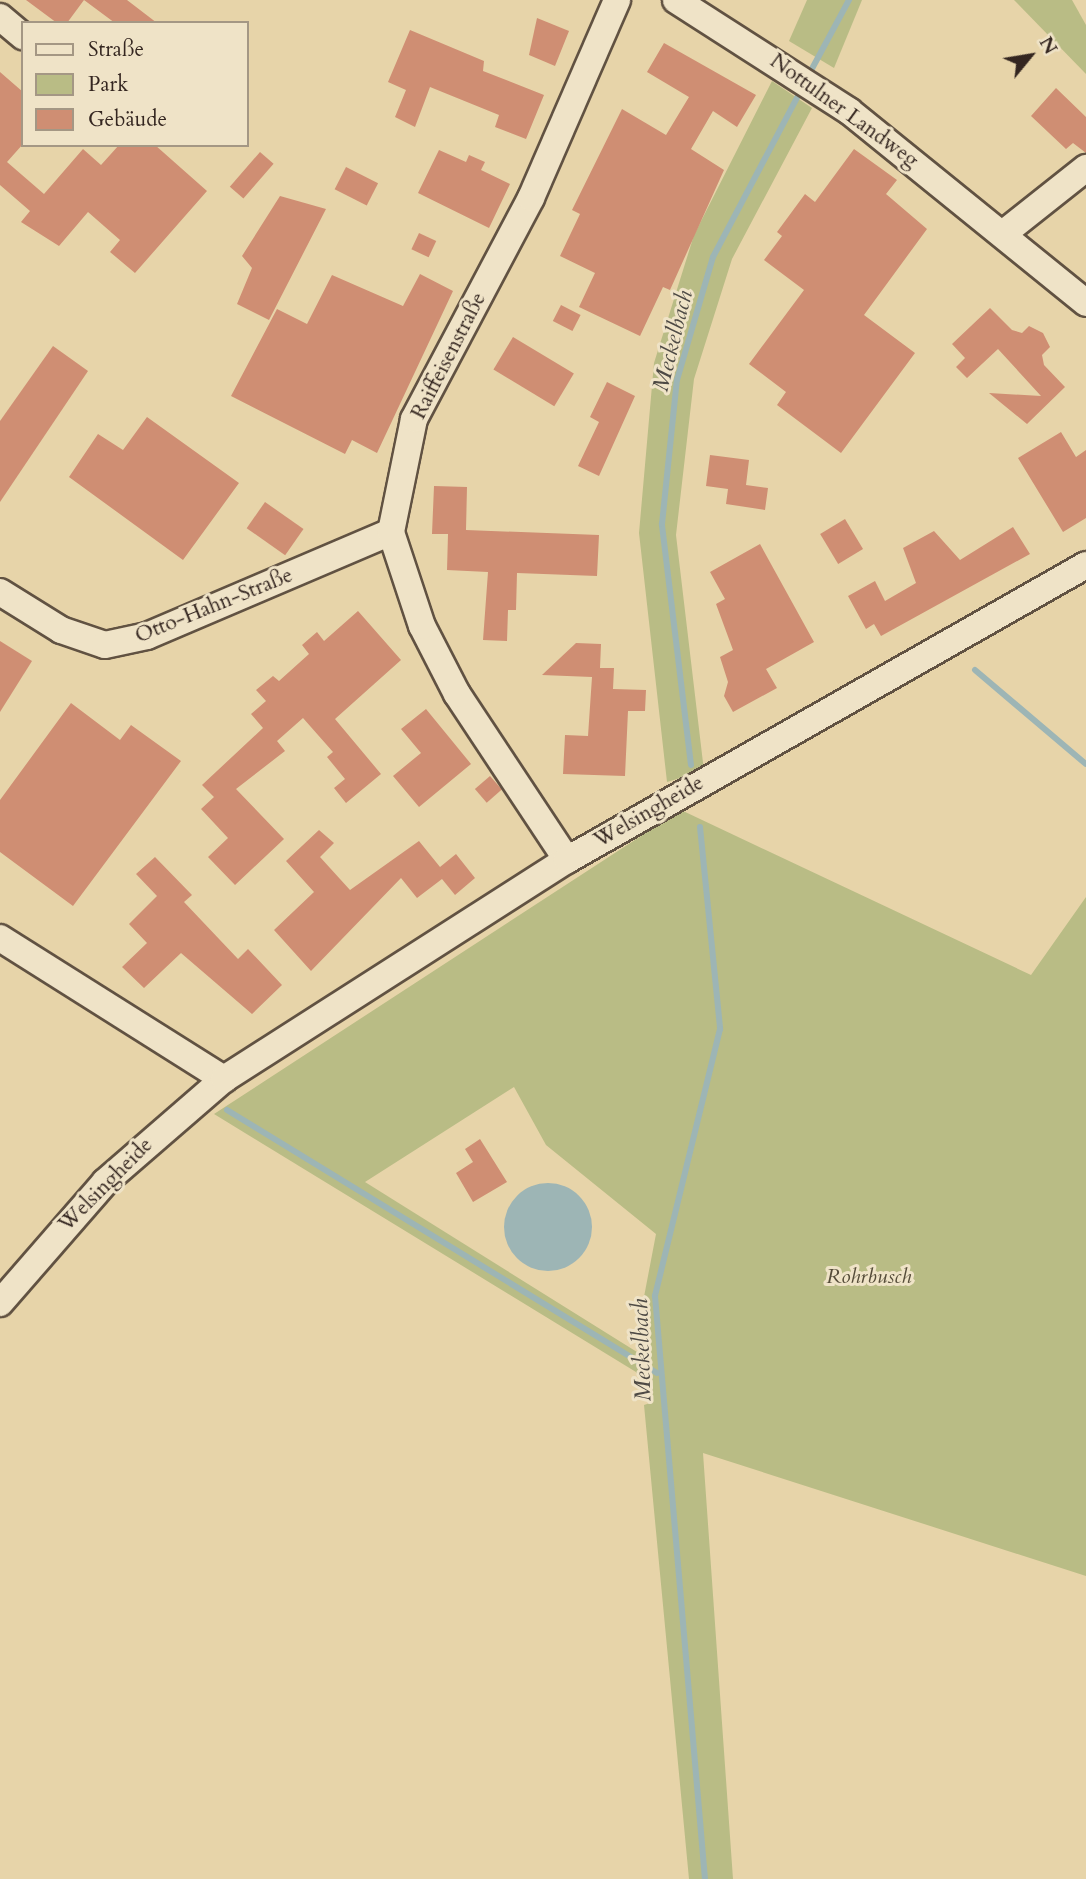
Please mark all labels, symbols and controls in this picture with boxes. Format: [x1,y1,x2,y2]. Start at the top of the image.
legend [21,21,248,147]
north arrow [995,21,1065,91]
text: N [1033,32,1064,59]
text: Straße [88,35,144,64]
street label: Nottulner Landweg [765,49,923,173]
text: Park [88,70,128,99]
text: Gebäude [88,105,167,134]
water label: Meckelbach [647,288,699,394]
street label: Raiffeisenstraße [406,289,492,423]
street label: Otto-Hahn-Straße [132,563,296,649]
street label: Welsingheide [590,770,708,854]
street label: Welsingheide [54,1133,158,1237]
park label: Rohrbusch [826,1264,912,1290]
water label: Meckelbach [626,1298,658,1402]

